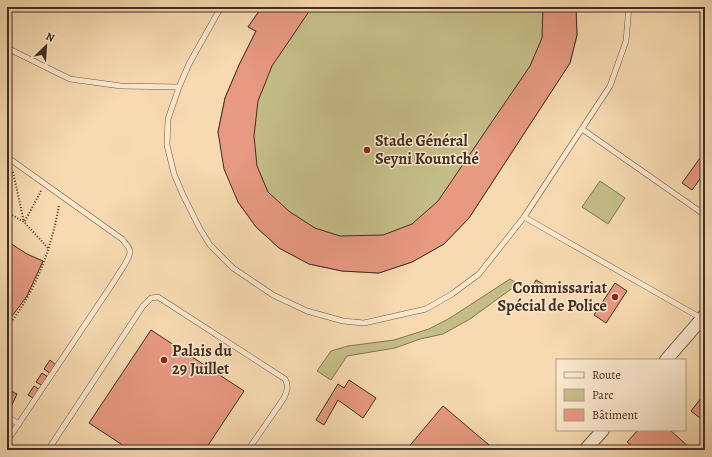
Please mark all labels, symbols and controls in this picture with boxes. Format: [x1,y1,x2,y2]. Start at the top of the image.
north arrow [26,26,66,66]
text: N [43,29,57,46]
place label: Stade Général Seyni Kountché [375,130,479,170]
marker: Stade Général Seyni Kountché [362,145,372,155]
place label: Commissariat Spécial de Police [497,277,608,317]
marker: Commissariat Spécial de Police [610,292,620,302]
place label: Palais du 29 Juillet [172,340,232,380]
marker: Palais du 29 Juillet [159,355,169,365]
legend [556,359,686,431]
text: Route [592,367,621,383]
text: Parc [592,387,614,403]
text: Bâtiment [592,407,638,423]

